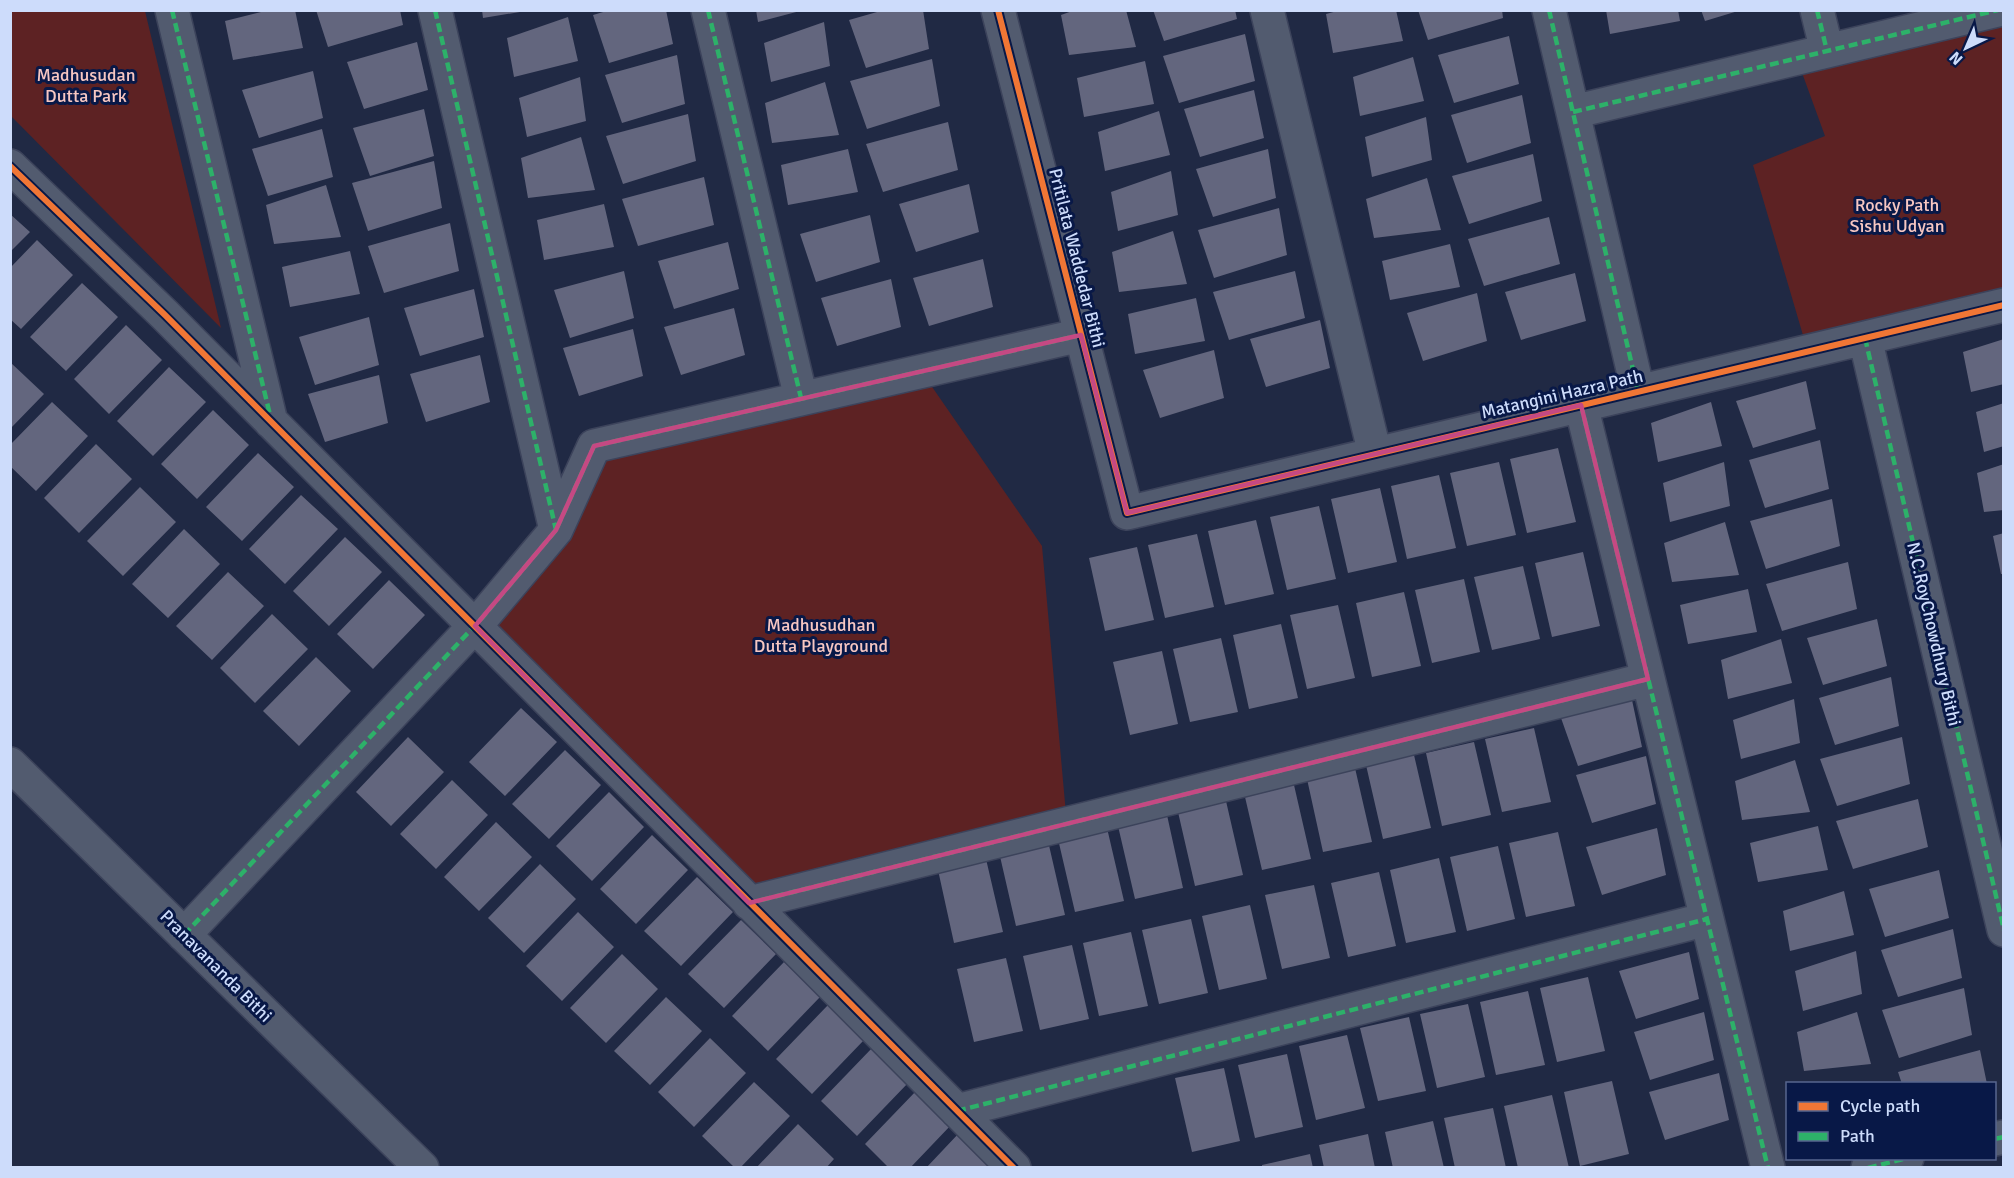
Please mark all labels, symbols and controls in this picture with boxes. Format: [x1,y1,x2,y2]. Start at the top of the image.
north arrow [1936,18,1996,78]
text: N [1945,47,1967,69]
park label: Madhusudan Dutta Park [37,64,135,107]
street label: Pritilata Waddedar Bithi [1044,166,1110,350]
park label: Rocky Path Sishu Udyan [1849,194,1945,237]
street label: Matangini Hazra Path [1479,365,1645,423]
street label: N.C.RoyChowdhury Bithi [1902,540,1966,728]
park label: Madhusudhan Dutta Playground [754,614,888,657]
street label: Pranavananda Bithi [155,905,277,1027]
legend [1786,1082,1996,1160]
text: Cycle path [1840,1095,1920,1117]
text: Path [1840,1125,1875,1147]

